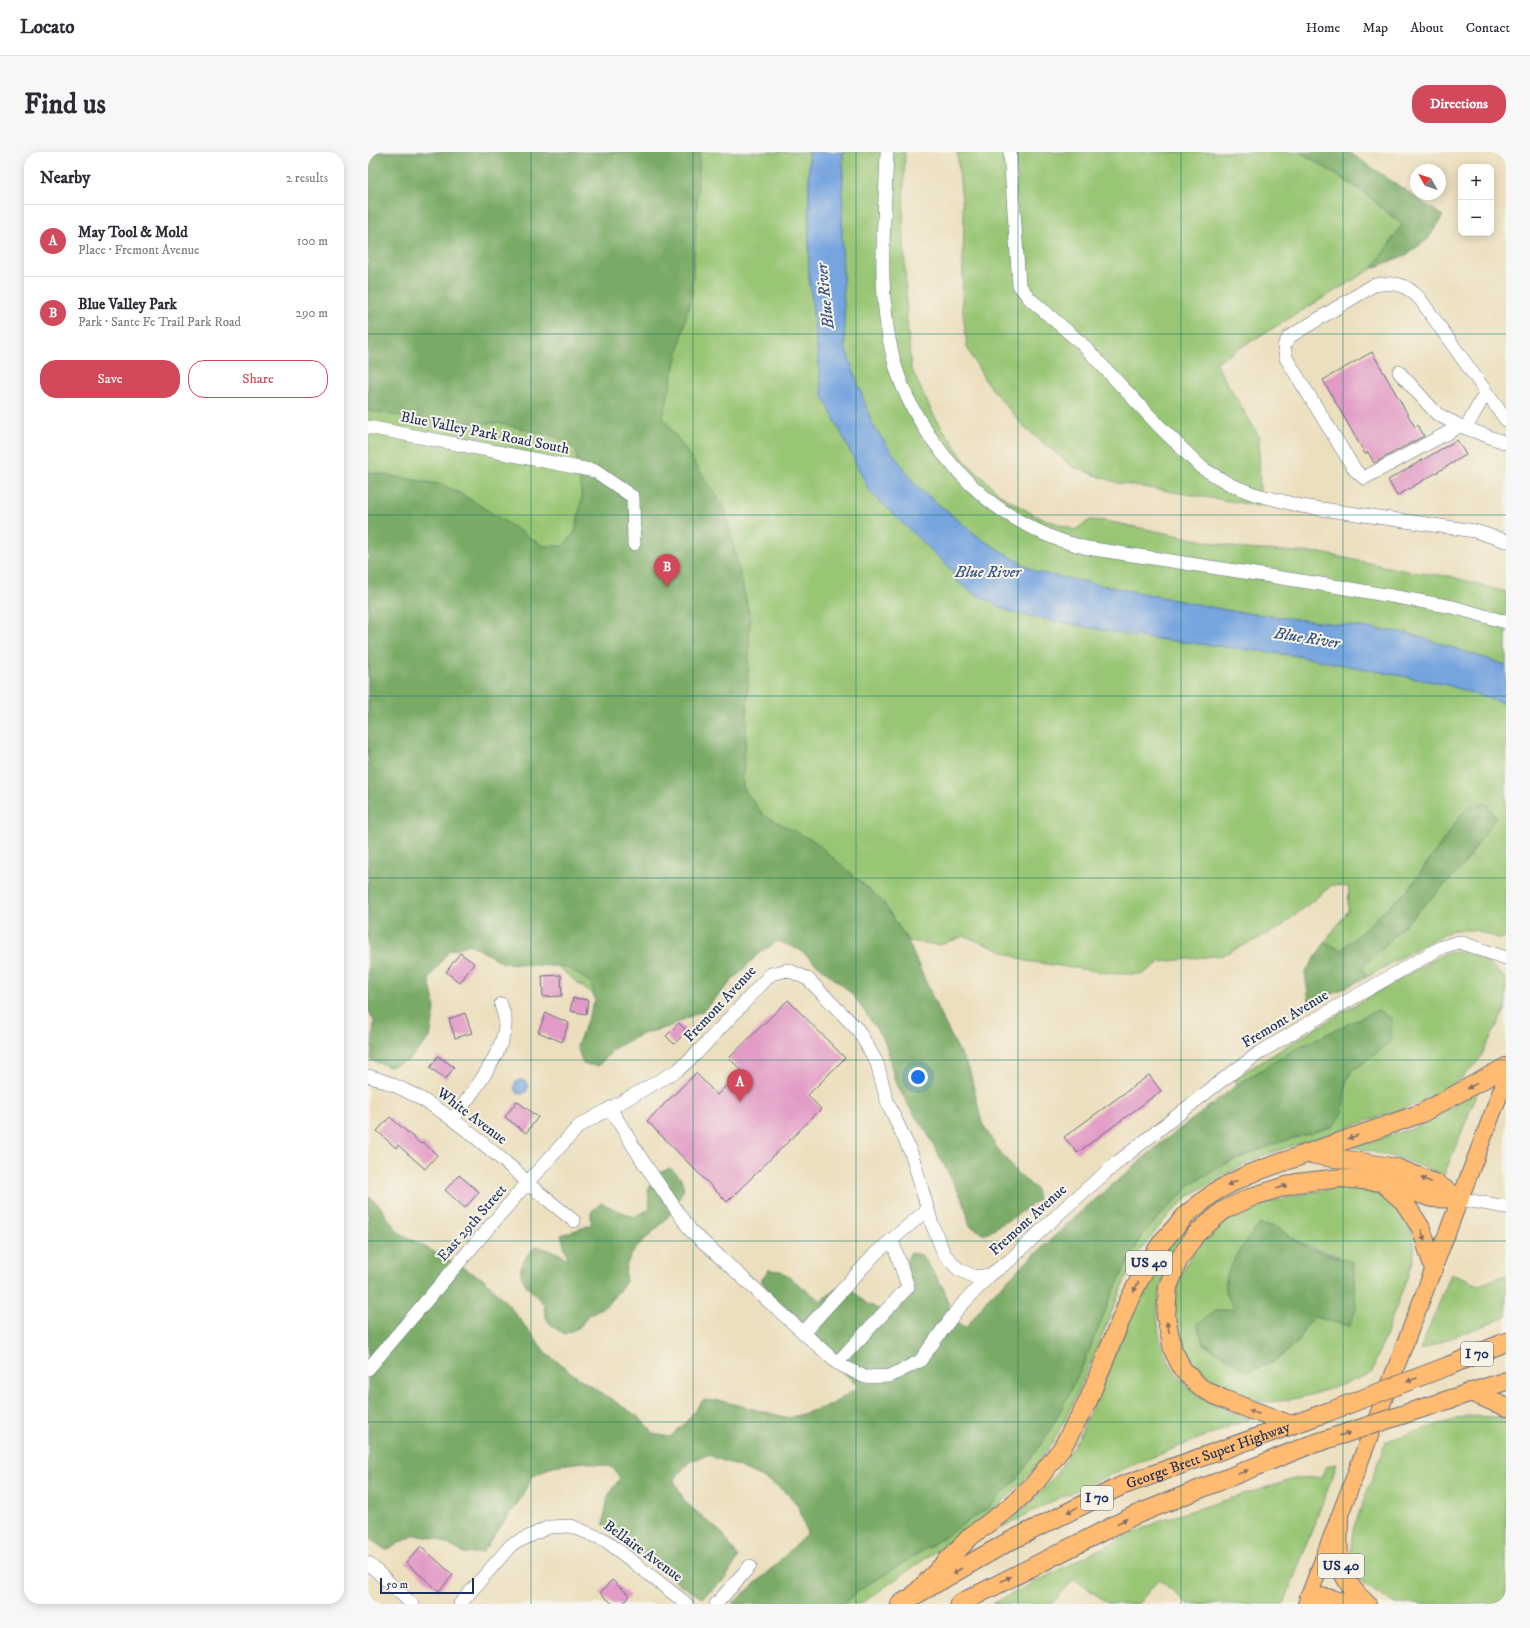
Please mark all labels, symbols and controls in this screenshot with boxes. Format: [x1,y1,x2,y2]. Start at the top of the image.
text: Locato [20,16,75,39]
text: Home [1306,19,1340,37]
text: Map [1362,19,1388,37]
text: About [1410,19,1444,37]
text: Contact [1466,19,1510,37]
button: Directions [1412,85,1506,123]
text: Find us [24,87,106,122]
north arrow [1410,164,1446,200]
map controls [1458,164,1494,236]
button: + [1458,164,1494,200]
text: Nearby [40,167,90,189]
text: 2 results [286,170,328,186]
button: − [1458,200,1494,236]
text: May Tool & Mold [78,223,188,242]
text: A [49,233,57,249]
text: 100 m [297,233,328,249]
text: Place · Fremont Avenue [78,242,199,258]
water label: Blue River [811,261,838,331]
text: Blue Valley Park [78,295,177,314]
text: B [49,305,57,321]
text: 290 m [296,305,328,321]
text: Park · Sante Fe Trail Park Road [78,314,241,330]
button: Save [40,360,180,398]
button: Share [188,360,328,398]
street label: Blue Valley Park Road South [399,407,571,459]
pin: B [654,554,680,587]
water label: Blue River [954,562,1022,582]
water label: Blue River [1272,623,1342,653]
street label: Fremont Avenue [680,962,760,1046]
street label: Fremont Avenue [1238,986,1332,1052]
your location [908,1067,928,1087]
pin: A [727,1069,753,1102]
one-way arrow [1466,1082,1478,1089]
street label: White Avenue [432,1083,511,1149]
one-way arrow [1347,1135,1359,1141]
one-way arrow [1420,1176,1432,1182]
street label: East 29th Street [433,1180,511,1266]
street label: Fremont Avenue [985,1180,1071,1260]
one-way arrow [1226,1180,1237,1187]
one-way arrow [1276,1184,1288,1190]
one-way arrow [1420,1229,1426,1241]
road number: US 40 [1126,1251,1172,1275]
one-way arrow [1133,1281,1139,1293]
one-way arrow [1165,1321,1171,1333]
road number: I 70 [1461,1342,1493,1366]
one-way arrow [1405,1377,1417,1383]
one-way arrow [1248,1408,1260,1414]
street label: George Brett Super Highway [1123,1417,1293,1493]
one-way arrow [1339,1431,1351,1437]
one-way arrow [1237,1468,1249,1474]
road number: I 70 [1081,1486,1113,1510]
one-way arrow [1066,1507,1078,1513]
street label: Bellaire Avenue [600,1516,686,1586]
one-way arrow [1117,1518,1128,1524]
road number: US 40 [1318,1554,1364,1578]
one-way arrow [951,1567,963,1574]
scale bar [380,1576,474,1595]
one-way arrow [1000,1576,1012,1582]
text: 50 m [386,1578,408,1592]

